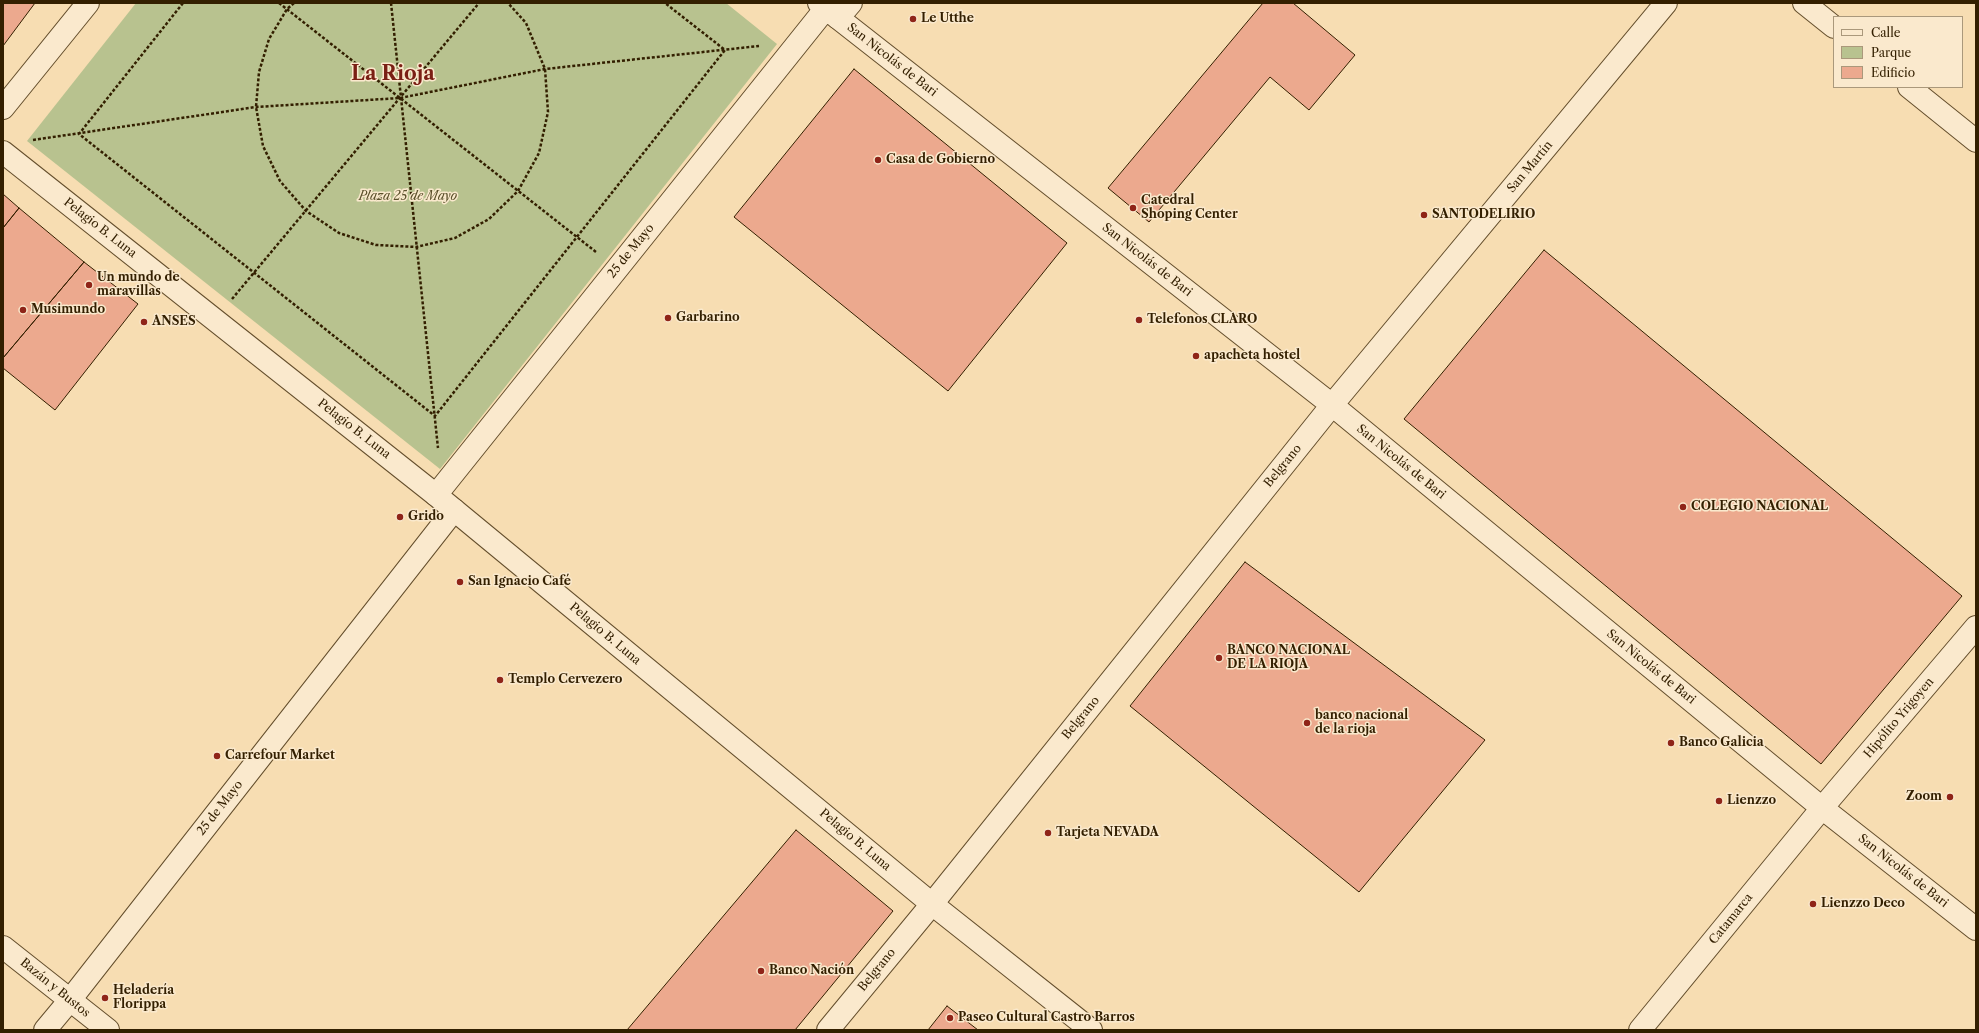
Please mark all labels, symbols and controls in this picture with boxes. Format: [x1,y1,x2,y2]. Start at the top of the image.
place label: Le Utthe [921,12,974,26]
marker: Le Utthe [908,14,918,24]
legend [1833,16,1963,88]
street label: San Nicolás de Bari [844,20,940,100]
text: Calle [1871,25,1900,40]
text: Parque [1871,45,1911,60]
district label: La Rioja [351,62,435,86]
text: Edificio [1871,65,1915,80]
street label: San Martín [1504,138,1556,196]
place label: Casa de Gobierno [886,153,995,167]
marker: Casa de Gobierno [873,155,883,165]
park label: Plaza 25 de Mayo [359,190,457,204]
place label: Catedral Shoping Center [1141,194,1238,222]
street label: Pelagio B. Luna [61,195,139,261]
marker: Catedral Shoping Center [1128,203,1138,213]
place label: SANTODELIRIO [1432,208,1535,222]
marker: SANTODELIRIO [1419,210,1429,220]
street label: San Nicolás de Bari [1099,220,1195,300]
street label: 25 de Mayo [605,221,657,281]
place label: Un mundo de maravillas [97,271,180,299]
marker: Un mundo de maravillas [84,280,94,290]
place label: Musimundo [31,303,105,317]
marker: Musimundo [18,305,28,315]
place label: Garbarino [676,311,740,325]
marker: Garbarino [663,313,673,323]
place label: Telefonos CLARO [1147,313,1257,327]
place label: ANSES [152,315,196,329]
marker: Telefonos CLARO [1134,315,1144,325]
marker: ANSES [139,317,149,327]
place label: apacheta hostel [1204,349,1300,363]
marker: apacheta hostel [1191,351,1201,361]
street label: Pelagio B. Luna [315,396,393,462]
street label: San Nicolás de Bari [1354,422,1448,502]
street label: Belgrano [1261,442,1305,490]
place label: COLEGIO NACIONAL [1691,500,1828,514]
marker: COLEGIO NACIONAL [1678,502,1688,512]
place label: Grido [408,510,444,524]
marker: Grido [395,512,405,522]
place label: San Ignacio Café [468,575,571,589]
marker: San Ignacio Café [455,577,465,587]
street label: Pelagio B. Luna [566,600,644,668]
street label: San Nicolás de Bari [1604,627,1698,707]
place label: BANCO NACIONAL DE LA RIOJA [1227,644,1350,672]
marker: BANCO NACIONAL DE LA RIOJA [1214,653,1224,663]
place label: Templo Cervezero [508,673,622,687]
marker: Templo Cervezero [495,675,505,685]
street label: Hipólito Yrigoyen [1861,675,1937,761]
street label: Belgrano [1059,694,1103,742]
place label: banco nacional de la rioja [1315,709,1408,737]
marker: banco nacional de la rioja [1302,718,1312,728]
place label: Banco Galicia [1679,736,1764,750]
marker: Banco Galicia [1666,738,1676,748]
place label: Carrefour Market [225,749,335,763]
marker: Carrefour Market [212,751,222,761]
street label: 25 de Mayo [194,778,246,838]
place label: Zoom [1906,790,1942,804]
marker: Zoom [1945,792,1955,802]
place label: Lienzzo [1727,794,1776,808]
marker: Lienzzo [1714,796,1724,806]
street label: Pelagio B. Luna [816,806,894,874]
place label: Tarjeta NEVADA [1056,826,1159,840]
marker: Tarjeta NEVADA [1043,828,1053,838]
street label: San Nicolás de Bari [1855,831,1951,911]
street label: Catamarca [1706,891,1756,947]
place label: Lienzzo Deco [1821,897,1905,911]
marker: Lienzzo Deco [1808,899,1818,909]
street label: Belgrano [855,946,899,994]
street label: Bazán y Bustos [17,955,93,1021]
place label: Banco Nación [769,964,854,978]
marker: Banco Nación [756,966,766,976]
place label: Heladería Florippa [113,984,174,1012]
marker: Heladería Florippa [100,993,110,1003]
place label: Paseo Cultural Castro Barros [958,1011,1135,1025]
marker: Paseo Cultural Castro Barros [945,1013,955,1023]

